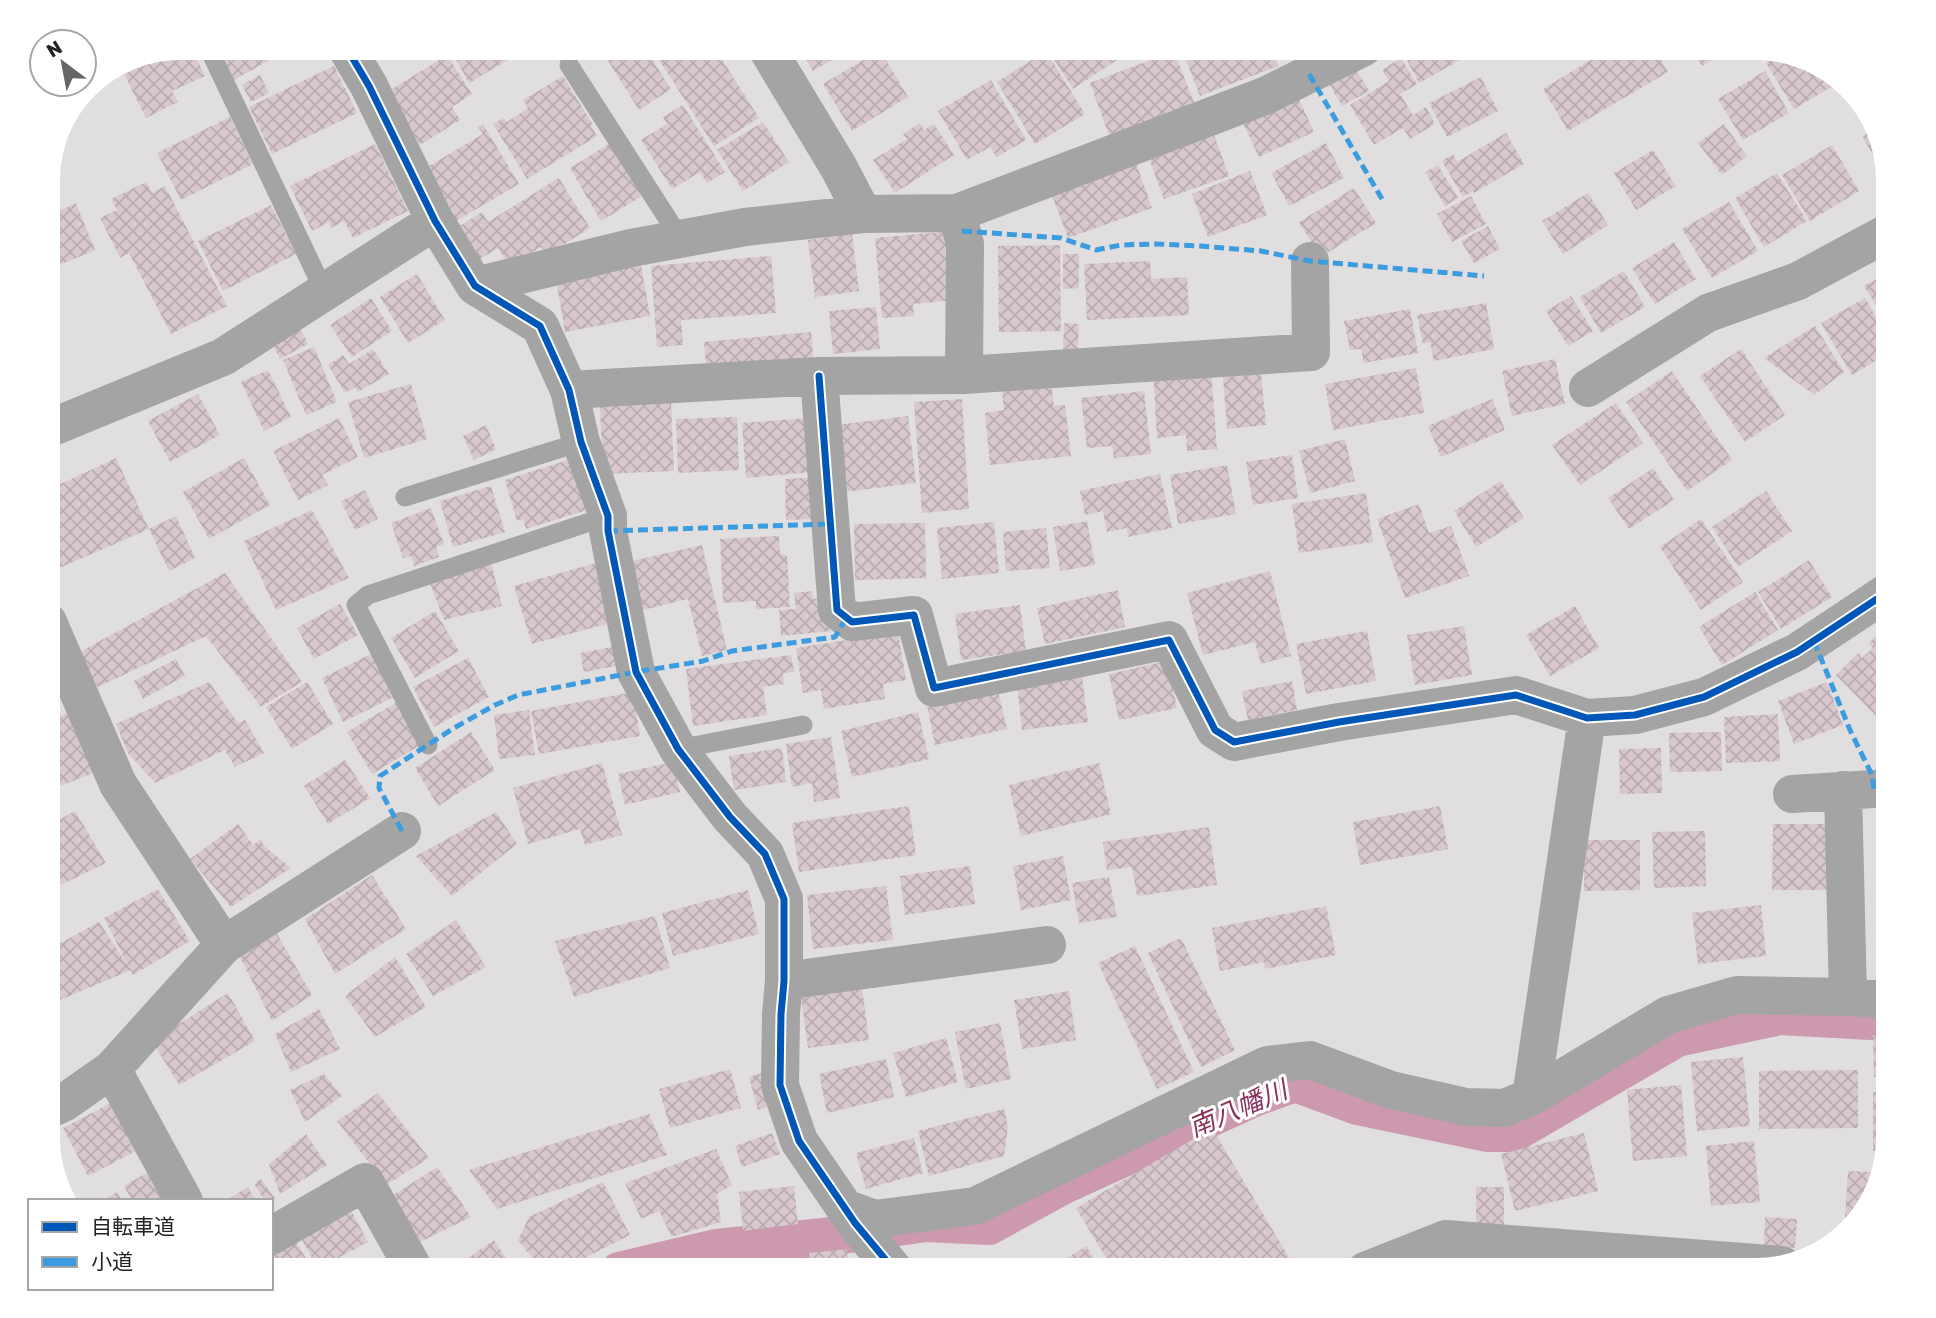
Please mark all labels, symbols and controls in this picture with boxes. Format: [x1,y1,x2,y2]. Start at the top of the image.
north arrow [28,28,98,98]
text: N [42,36,66,62]
water label: 南八幡川 [1184,1073,1295,1144]
legend [28,1199,273,1290]
text: 自転車道 [91,1214,175,1239]
text: 小道 [91,1249,133,1274]

